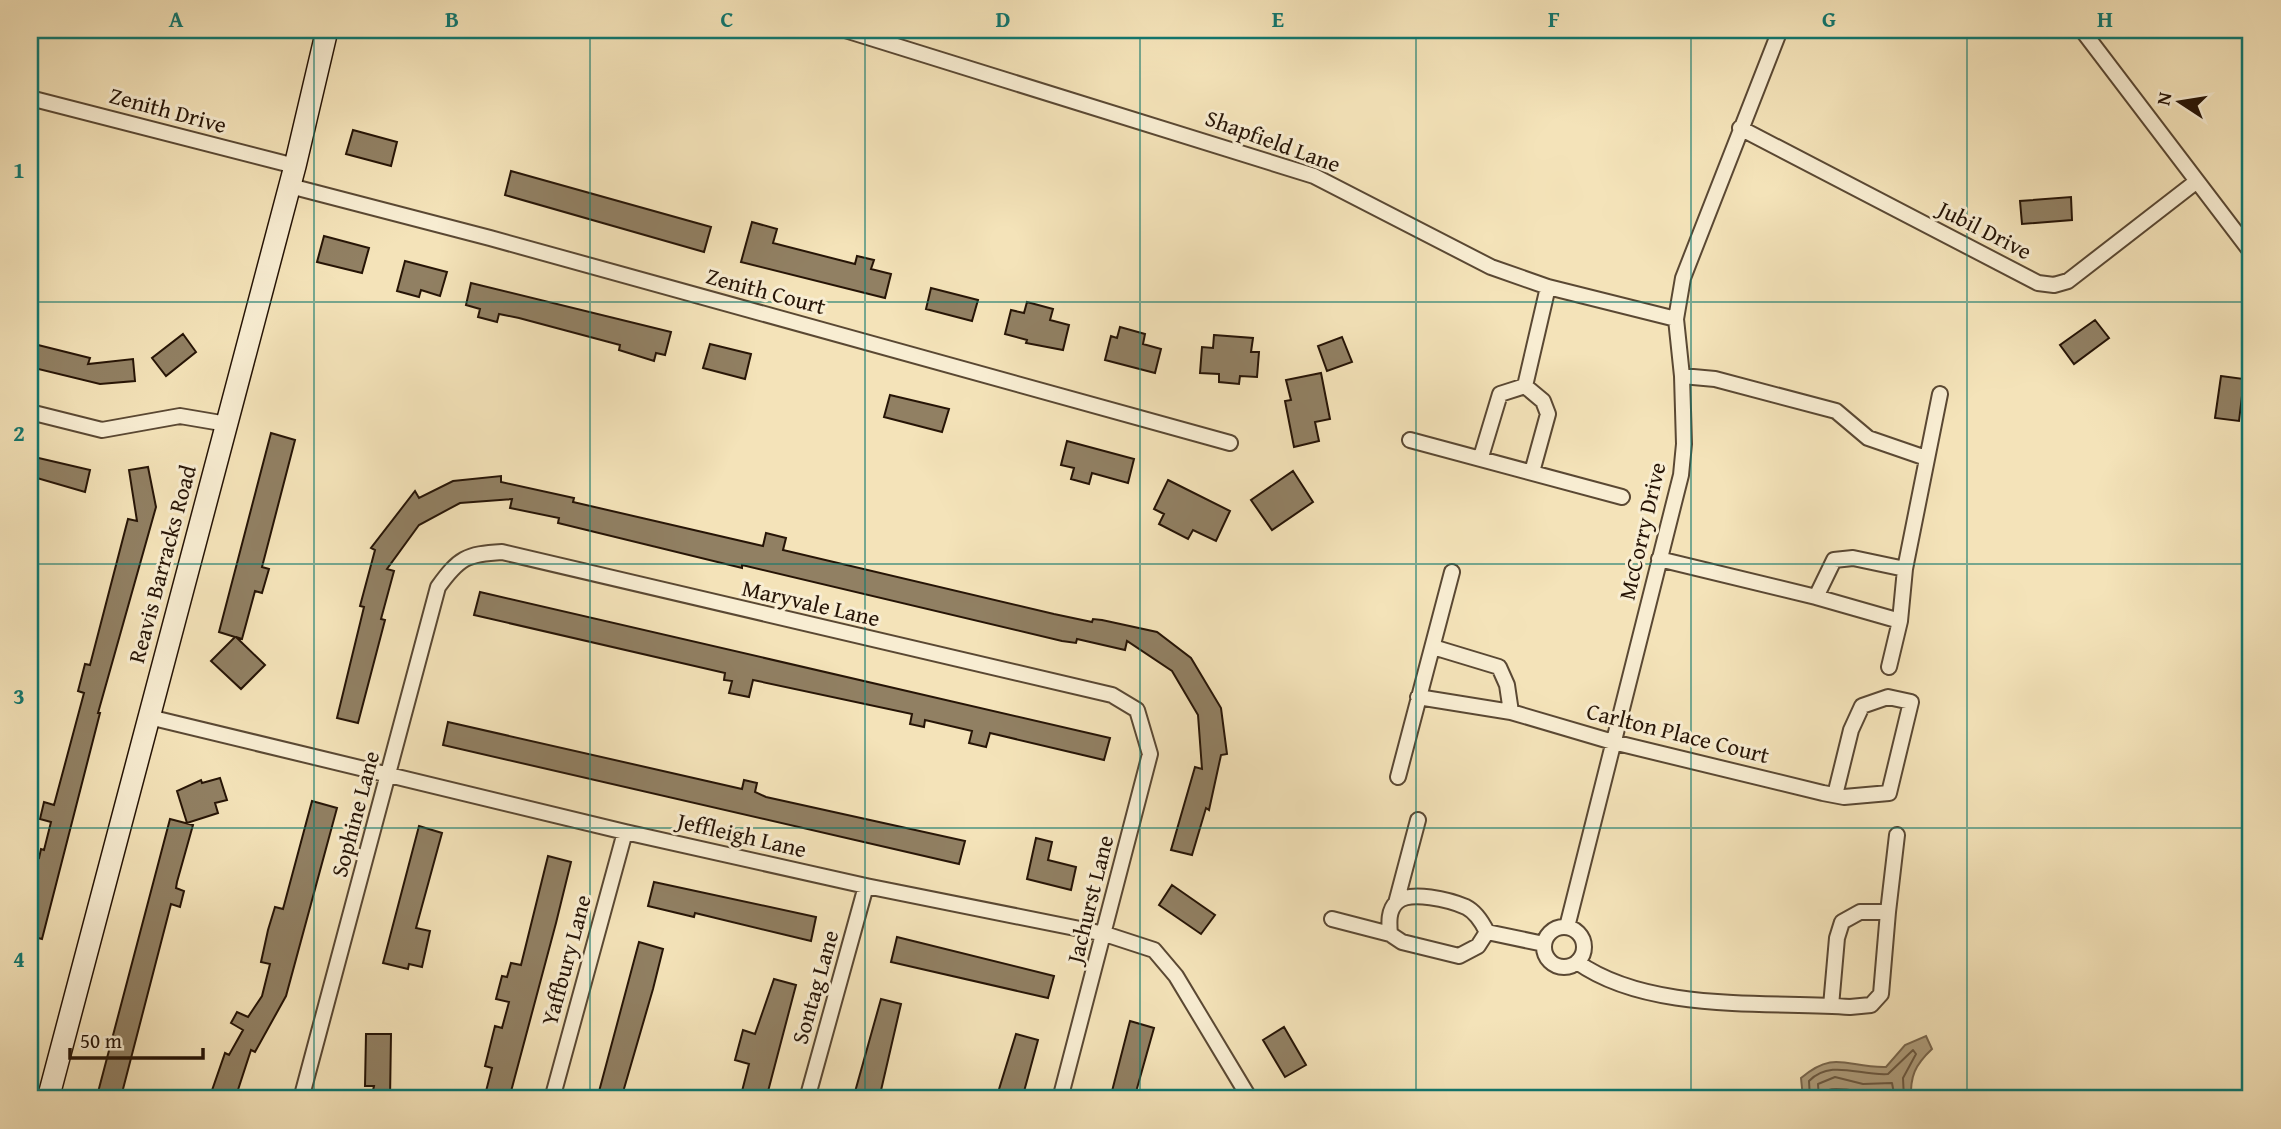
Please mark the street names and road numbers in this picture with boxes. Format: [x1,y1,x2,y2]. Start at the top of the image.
street label: Zenith Drive [106,78,230,141]
street label: Shapfield Lane [1201,101,1345,180]
street label: Jubil Drive [1930,191,2038,267]
street label: Zenith Court [703,259,830,322]
street label: McCorry Drive [1610,459,1673,603]
street label: Reavis Barracks Road [119,460,204,667]
street label: Maryvale Lane [739,571,883,634]
street label: Carlton Place Court [1583,694,1773,771]
street label: Sophine Lane [322,747,387,881]
street label: Jeffleigh Lane [671,803,810,865]
street label: Jachurst Lane [1057,831,1121,969]
street label: Yaffbury Lane [532,891,599,1029]
street label: Sontag Lane [783,926,847,1048]

